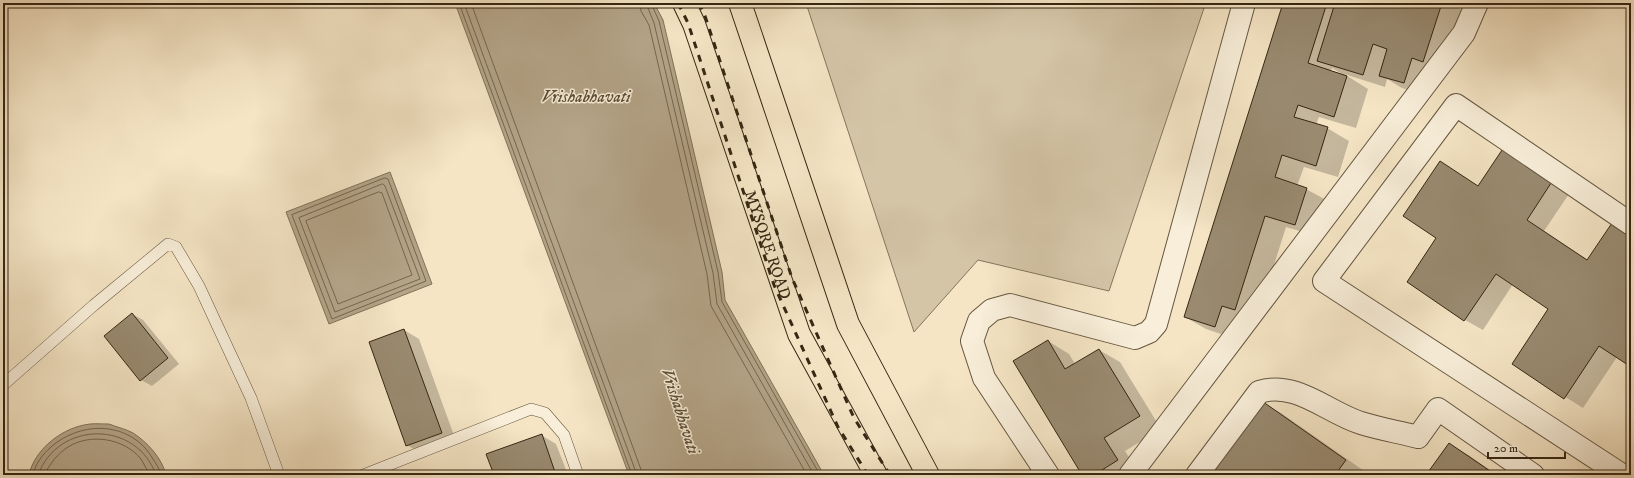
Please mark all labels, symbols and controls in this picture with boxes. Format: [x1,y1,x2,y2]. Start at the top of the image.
water label: Vrishabhavati [542,86,632,108]
street label: MYSORE ROAD [740,188,795,302]
water label: Vrishabhavati [656,366,705,458]
scale bar [1488,434,1565,460]
text: 20 m [1494,441,1518,456]

